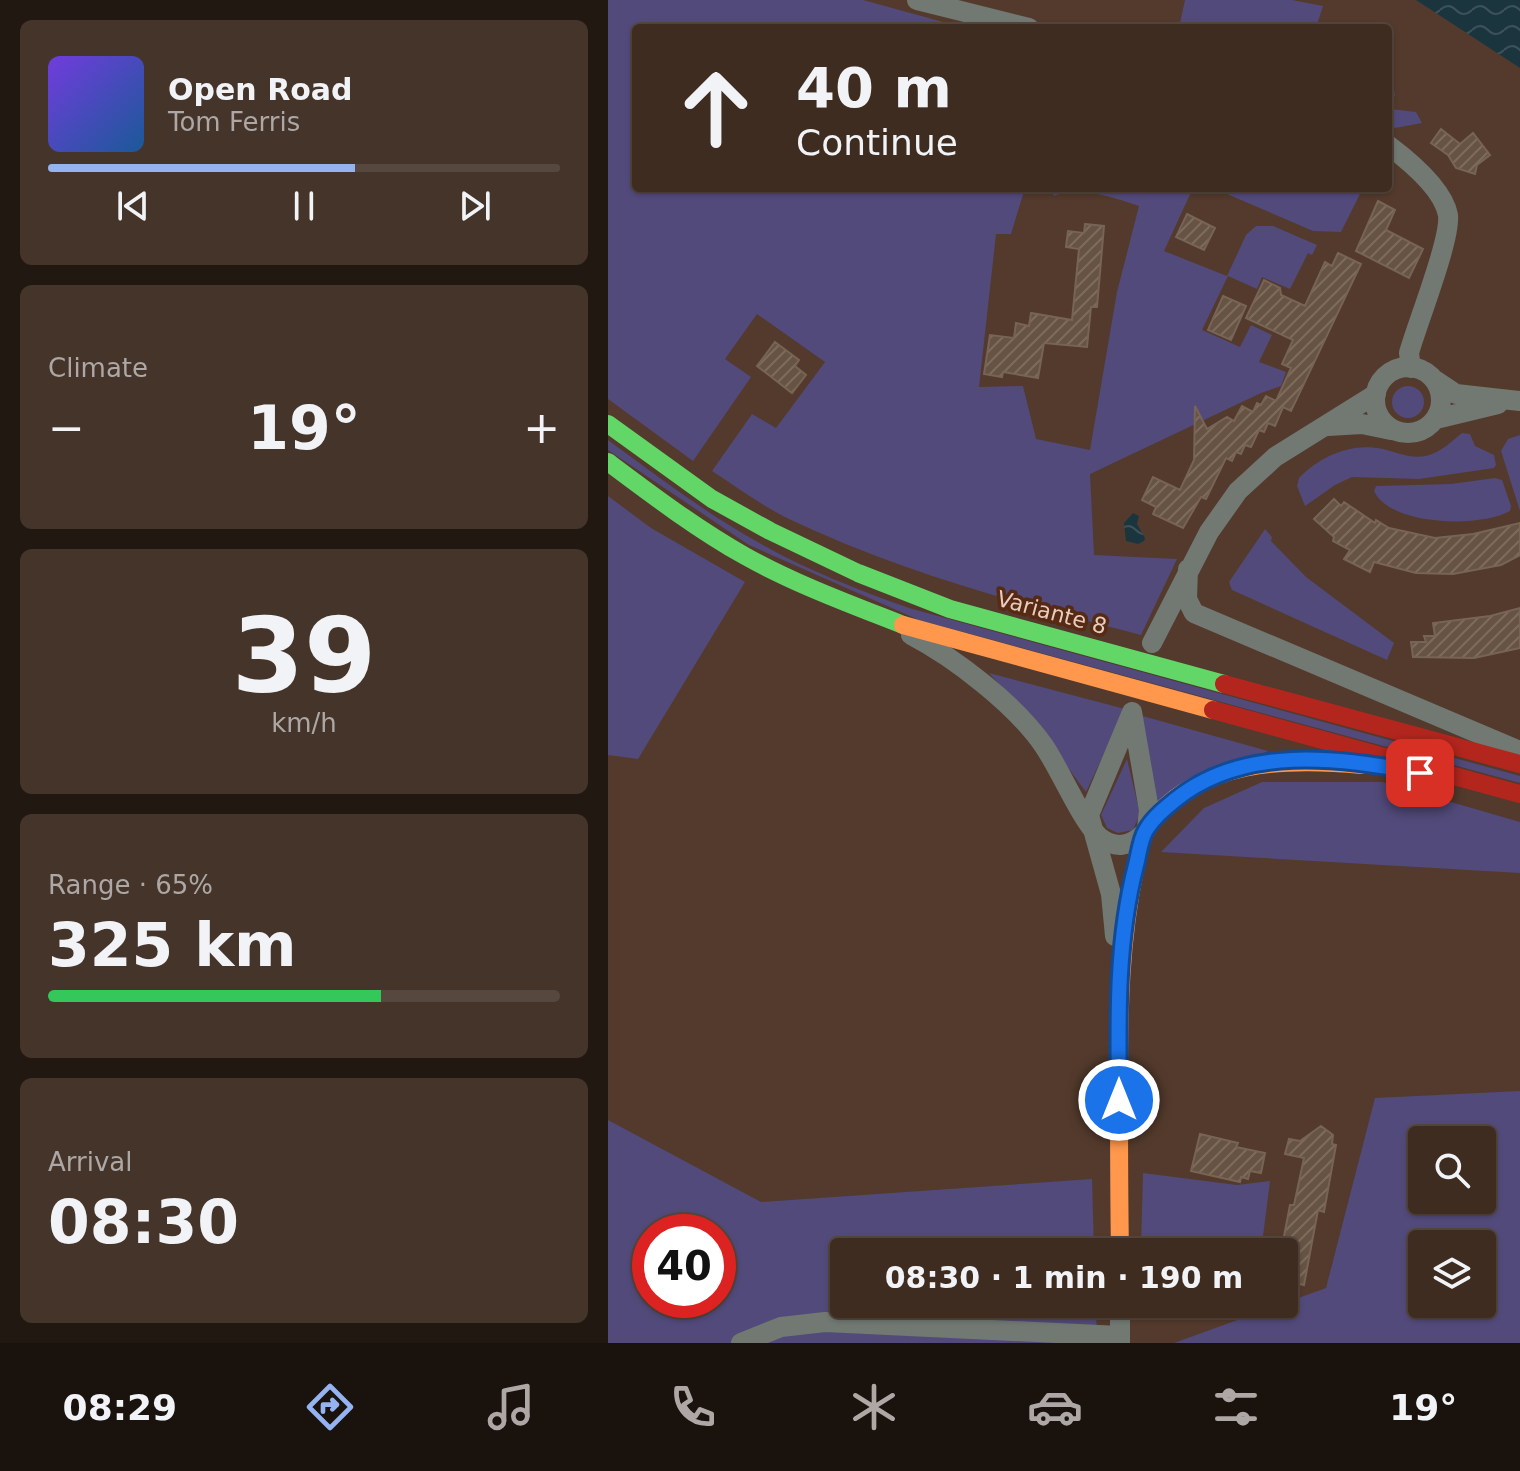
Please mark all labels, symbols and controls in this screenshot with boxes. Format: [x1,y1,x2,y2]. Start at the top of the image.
text: 40 m [796,55,952,120]
icon: ahead [664,56,768,160]
text: Open Road [168,72,353,107]
text: Tom Ferris [168,107,300,137]
text: Continue [796,122,958,163]
icon: previous [111,184,155,228]
icon: pause [282,184,326,228]
icon: next [453,184,497,228]
text: Climate [48,353,148,383]
text: 19° [247,393,361,463]
text: − [48,402,85,453]
text: + [523,402,560,453]
street label: Variante 8 [994,586,1109,639]
text: 39 [232,595,376,717]
text: km/h [271,708,337,738]
pin [1386,739,1454,807]
icon: arrive [1398,751,1442,795]
text: Range · 65% [48,870,213,900]
text: 325 km [48,910,297,980]
position arrow [1077,1058,1161,1142]
map controls [1408,1126,1496,1318]
button: search [1408,1126,1496,1214]
text: Arrival [48,1147,132,1177]
text: 08:30 [48,1187,239,1257]
speed limit sign: 40 [632,1214,736,1318]
button: layers [1408,1230,1496,1318]
text: 08:30 · 1 min · 190 m [885,1260,1243,1295]
icon: directions [302,1379,358,1435]
icon: music [483,1379,539,1435]
icon: phone [665,1379,721,1435]
icon: climate [846,1379,902,1435]
icon: car [1027,1379,1083,1435]
icon: filters [1208,1379,1264,1435]
text: 08:29 [63,1387,177,1428]
text: 19° [1389,1387,1457,1428]

